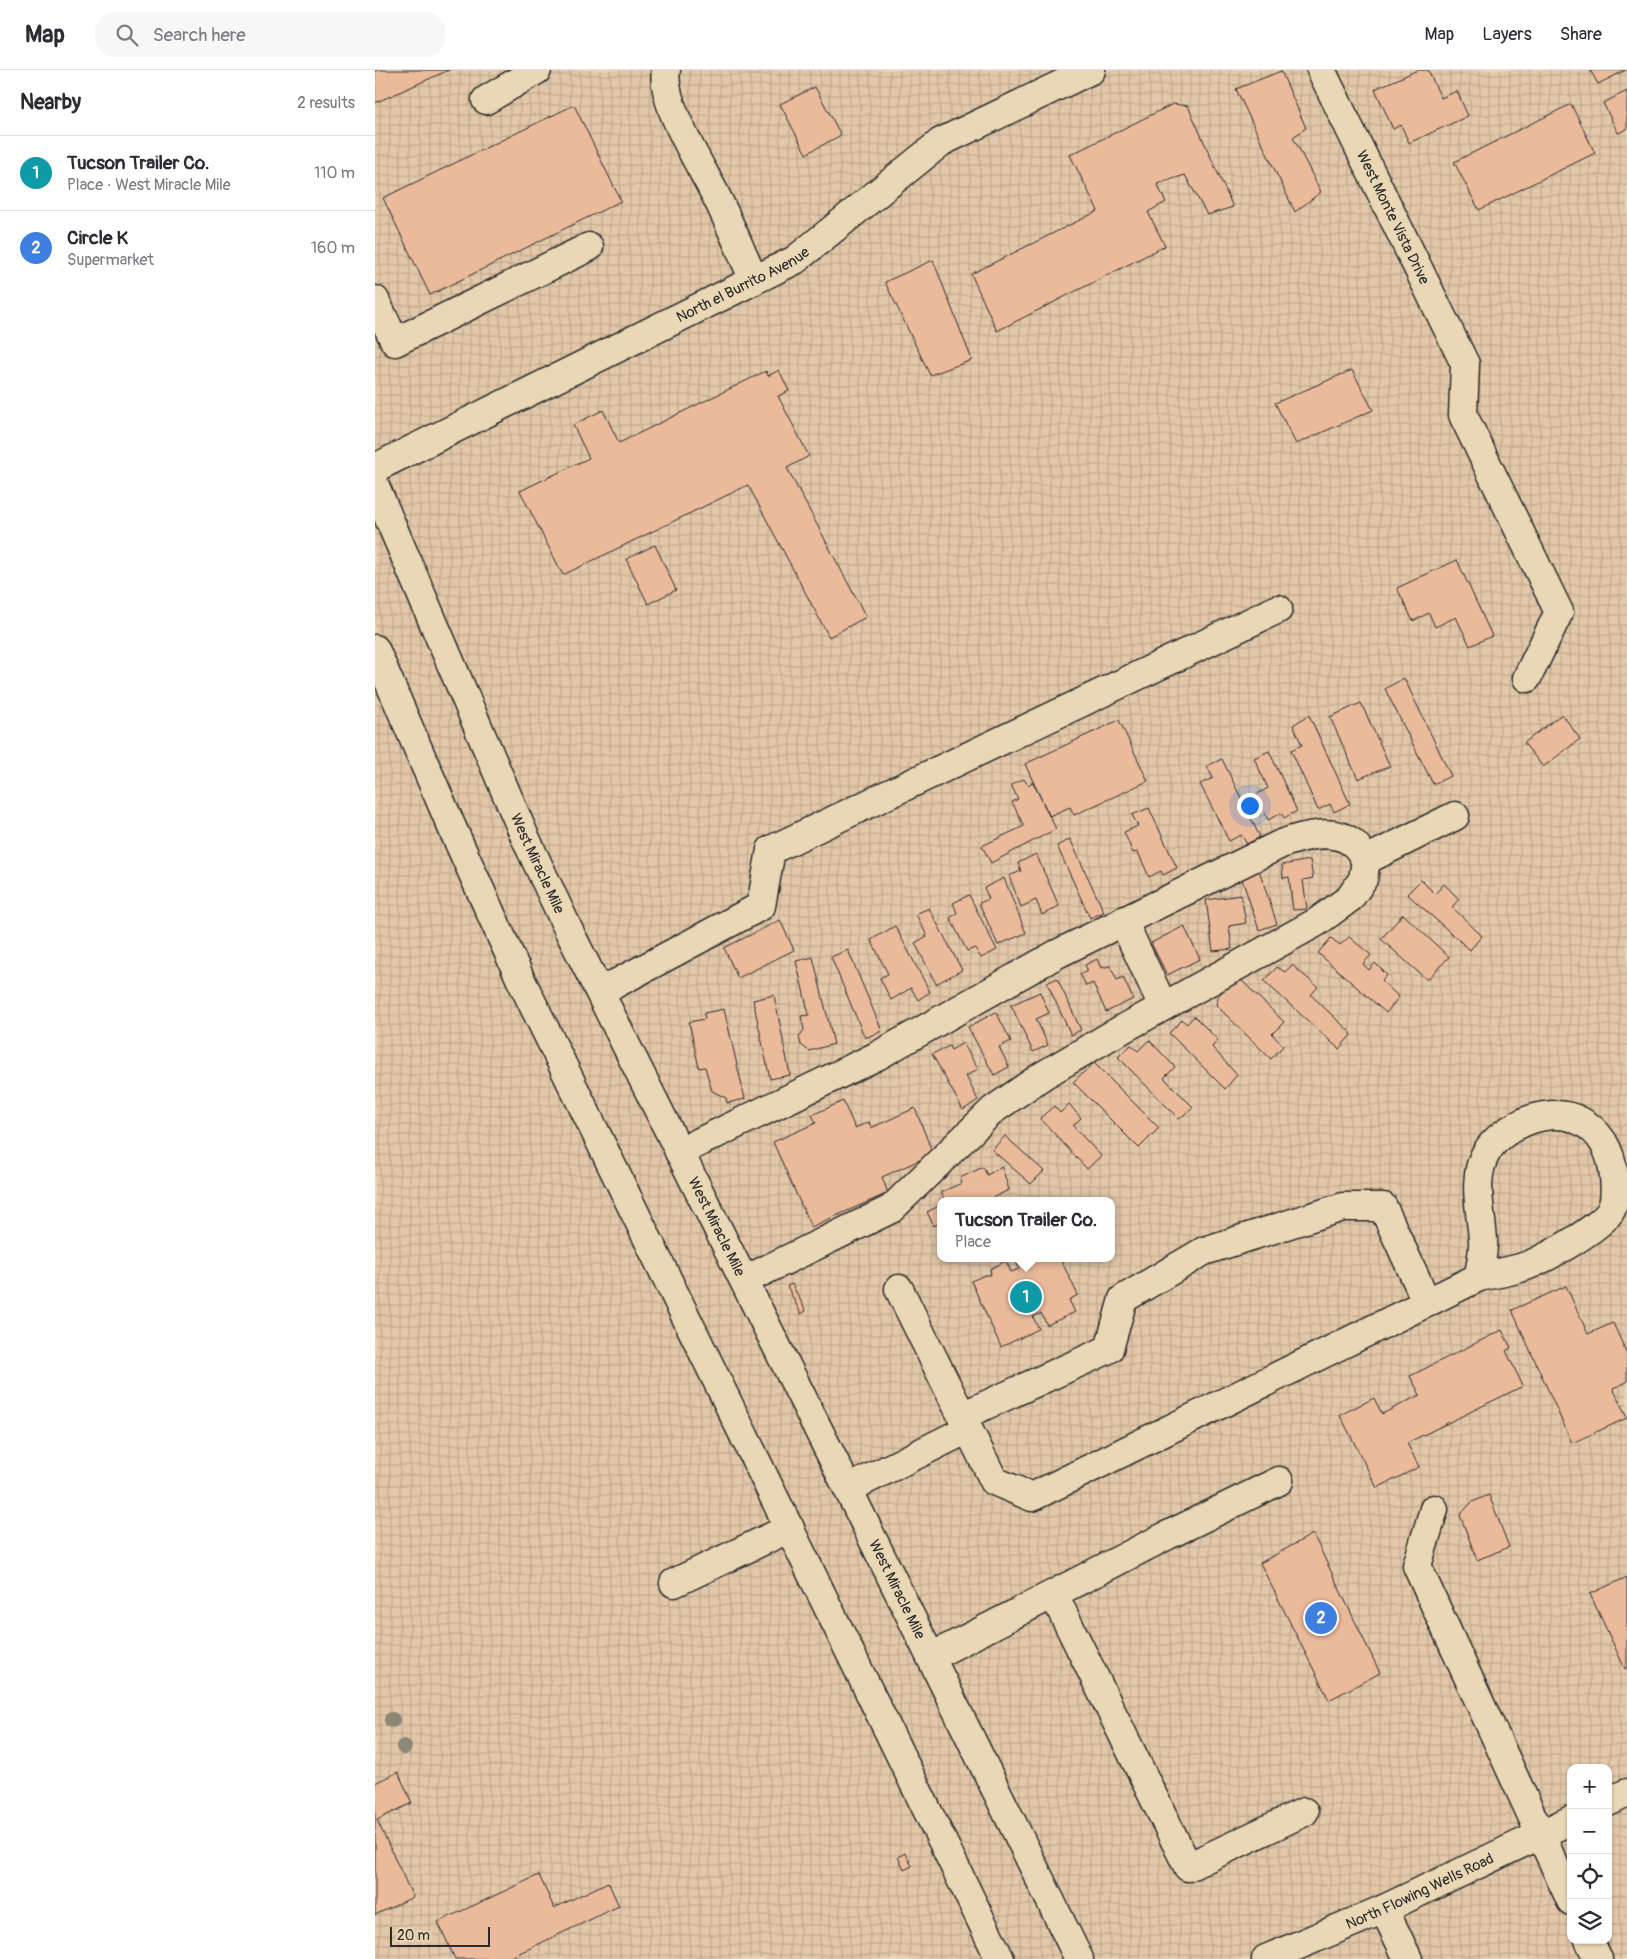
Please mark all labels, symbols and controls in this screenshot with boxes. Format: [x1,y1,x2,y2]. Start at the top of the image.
search box [95,12,445,57]
text: Map [25,20,65,49]
icon: search [113,21,141,49]
text: Search here [153,23,246,47]
text: Map [1425,23,1454,46]
text: Layers [1482,23,1532,46]
text: Share [1560,23,1602,46]
text: Nearby [20,89,81,116]
text: 2 results [297,93,355,113]
street label: West Monte Vista Drive [1352,147,1434,288]
text: Tucson Trailer Co. [67,151,209,175]
text: 1 [33,163,39,183]
text: 110 m [314,163,355,183]
text: Place · West Miracle Mile [67,175,231,195]
text: Circle K [67,226,128,250]
text: 2 [32,238,40,258]
text: 160 m [311,238,355,258]
street label: North el Burrito Avenue [673,242,814,327]
text: Supermarket [67,250,154,270]
your location [1237,793,1263,819]
street label: West Miracle Mile [506,810,569,917]
street label: West Miracle Mile [684,1174,750,1280]
popup [937,1197,1115,1262]
text: Tucson Trailer Co. [955,1208,1097,1232]
text: Place [955,1232,991,1252]
pin: 1 [1010,1278,1042,1316]
street label: West Miracle Mile [865,1536,930,1643]
pin: 2 [1305,1599,1337,1637]
map controls [1567,1764,1612,1944]
button: + [1567,1764,1612,1809]
button: − [1567,1809,1612,1854]
street label: North Flowing Wells Road [1343,1849,1497,1934]
button: locate [1567,1854,1612,1899]
button: layers [1567,1899,1612,1944]
scale bar [390,1924,490,1947]
text: 20 m [397,1927,430,1944]

